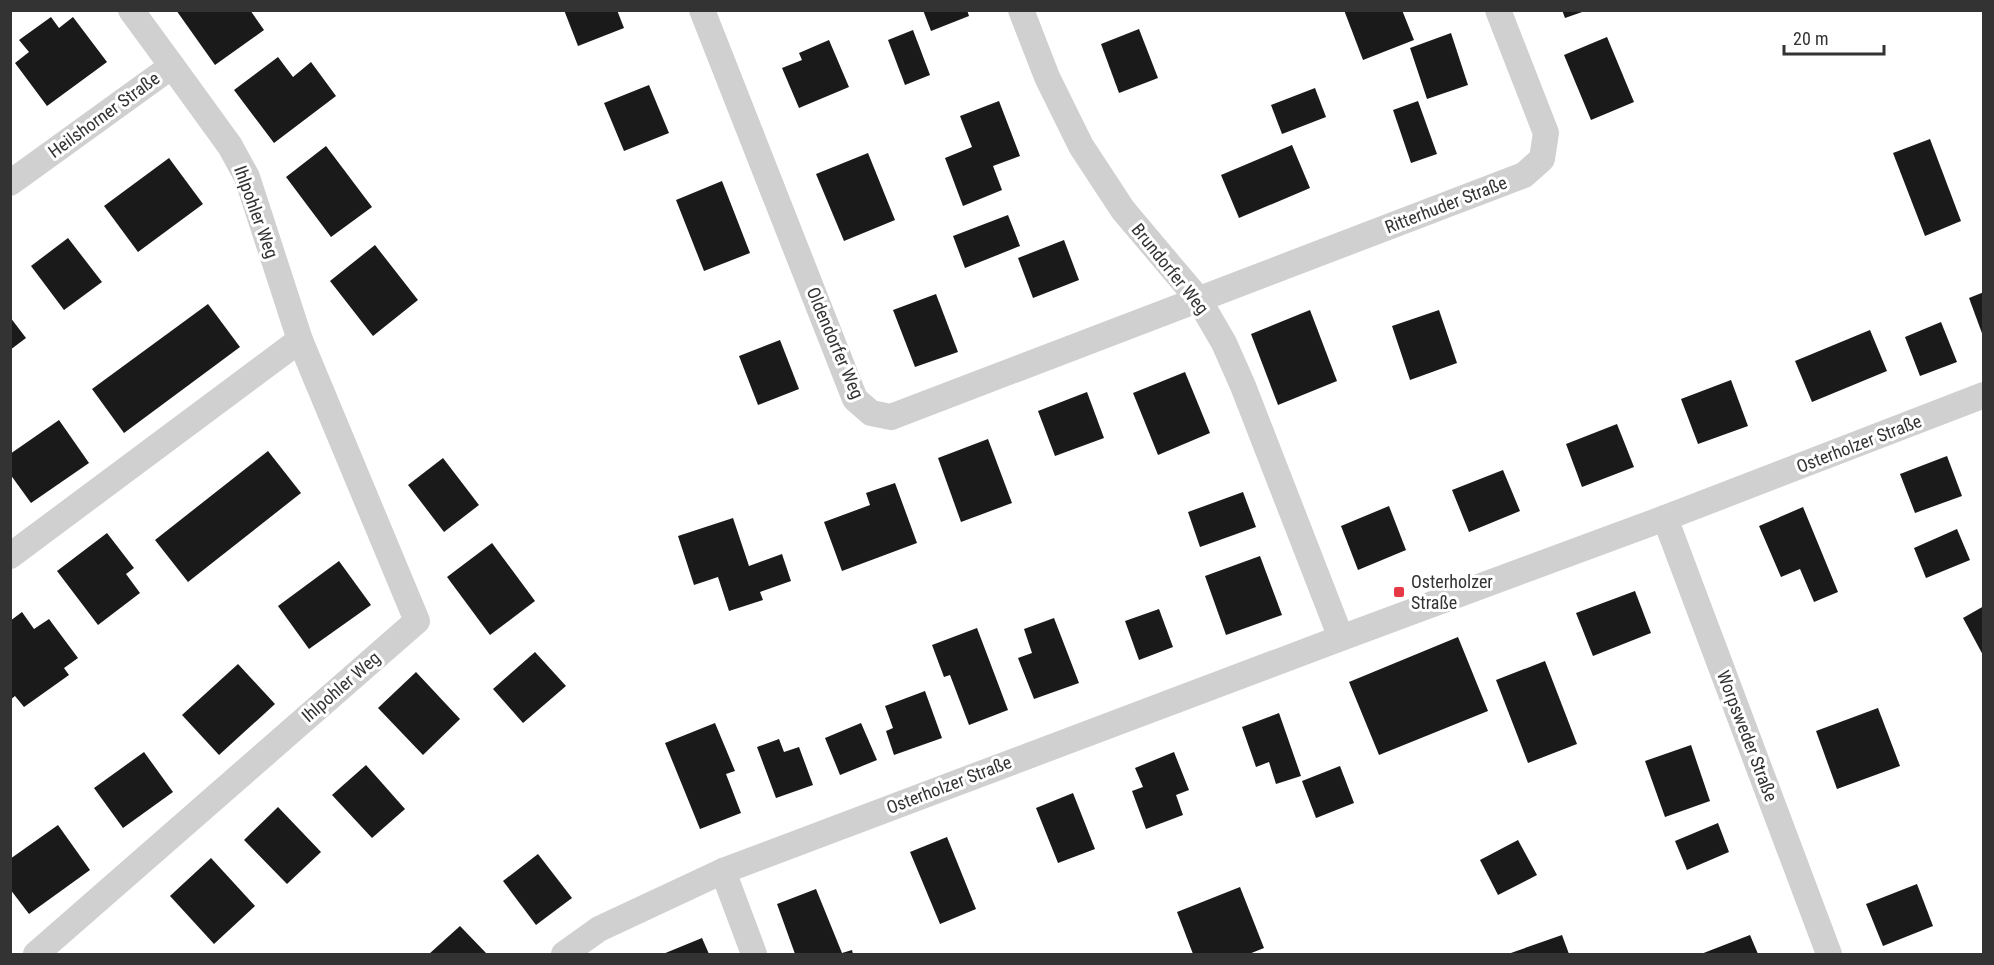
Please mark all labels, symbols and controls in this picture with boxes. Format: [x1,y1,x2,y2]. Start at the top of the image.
scale bar [1784,18,1884,56]
text: 20 m [1793,28,1828,49]
street label: Heilshorner Straße [44,67,163,162]
street label: Ihlpohler Weg [230,163,283,261]
street label: Ritterhuder Straße [1382,172,1510,237]
street label: Brundorfer Weg [1127,219,1213,318]
street label: Oldendorfer Weg [803,284,868,402]
street label: Osterholzer Straße [1793,410,1924,477]
place label: Osterholzer Straße [1411,571,1493,613]
marker: Osterholzer Straße [1392,585,1406,599]
street label: Ihlpohler Weg [297,647,384,726]
street label: Worpsweder Straße [1713,667,1782,804]
street label: Osterholzer Straße [883,751,1014,818]

